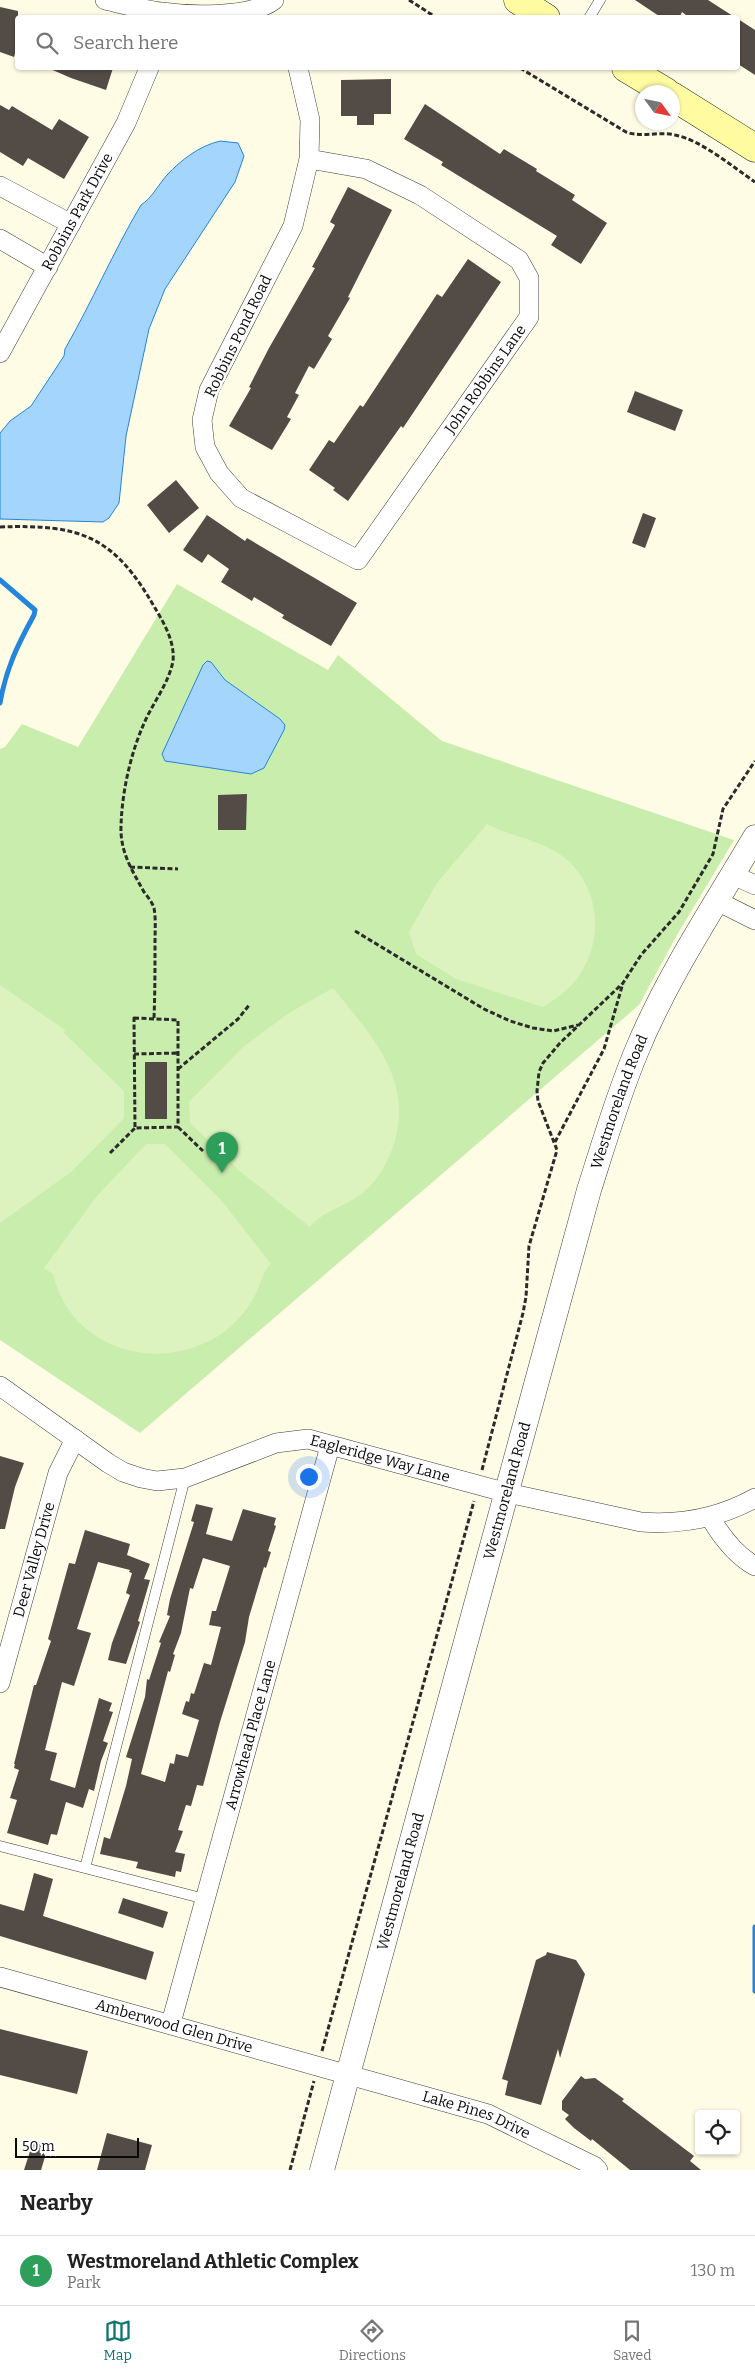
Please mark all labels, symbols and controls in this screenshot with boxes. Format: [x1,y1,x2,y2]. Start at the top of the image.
search box [15,15,740,70]
icon: search [33,29,61,57]
text: Search here [73,31,178,54]
north arrow [635,85,680,130]
street label: Robbins Park Drive [38,150,117,274]
street label: Robbins Pond Road [201,272,275,400]
street label: John Robbins Lane [440,321,530,438]
street label: Westmoreland Road [587,1032,652,1171]
pin: 1 [206,1132,238,1173]
street label: Westmoreland Road [480,1420,534,1561]
street label: Eagleridge Way Lane [308,1431,452,1486]
your location [296,1464,322,1490]
street label: Deer Valley Drive [10,1500,59,1619]
street label: Arrowhead Place Lane [221,1658,280,1812]
street label: Westmoreland Road [373,1811,428,1952]
street label: Amberwood Glen Drive [94,1995,255,2057]
street label: Lake Pines Drive [420,2087,533,2142]
map controls [695,2110,740,2155]
button: locate [695,2110,740,2155]
scale bar [15,2135,139,2158]
text: 50 m [22,2138,55,2155]
text: Nearby [20,2190,93,2216]
text: Westmoreland Athletic Complex [67,2250,359,2273]
text: 1 [33,2261,39,2280]
text: 130 m [691,2261,735,2280]
text: Park [67,2273,101,2292]
tab: Map [103,2317,132,2364]
tab: Directions [339,2317,406,2364]
tab: Saved [613,2317,652,2364]

